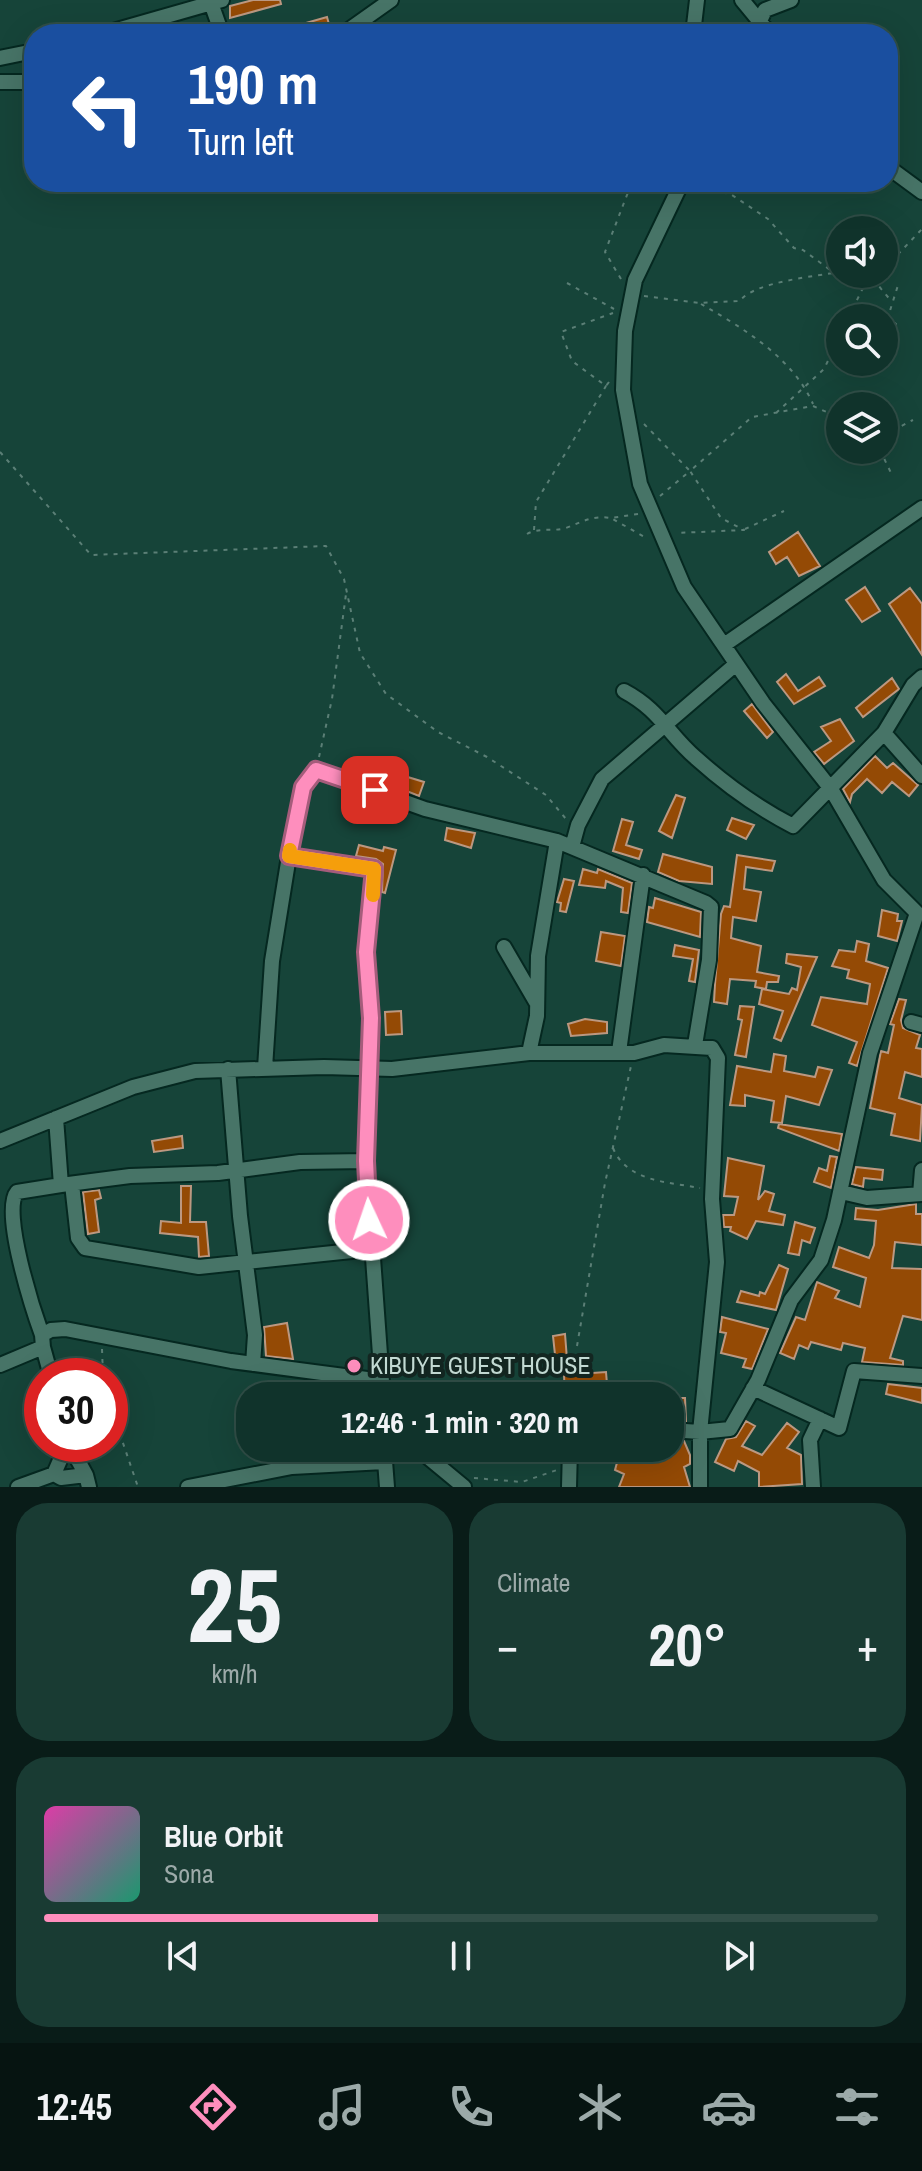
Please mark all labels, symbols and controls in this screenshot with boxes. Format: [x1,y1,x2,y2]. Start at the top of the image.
text: 190 m [188,46,318,121]
icon: left [56,56,160,160]
text: Turn left [188,118,294,166]
map controls [826,216,898,464]
button: sound [826,216,898,288]
button: search [826,304,898,376]
button: layers [826,392,898,464]
pin [341,756,409,824]
icon: arrive [353,768,397,812]
position arrow [327,1178,411,1262]
place label: KIBUYE GUEST HOUSE [370,1349,591,1381]
marker: KIBUYE GUEST HOUSE [345,1357,363,1375]
speed limit sign: 30 [24,1358,128,1462]
text: 12:46 · 1 min · 320 m [341,1402,579,1442]
text: 25 [187,1534,282,1674]
text: Climate [497,1565,570,1600]
text: 20° [648,1604,727,1685]
text: − [497,1615,518,1675]
text: + [857,1615,878,1675]
text: km/h [211,1656,258,1691]
text: Blue Orbit [164,1816,283,1856]
text: Sona [164,1856,214,1891]
icon: previous [161,1934,205,1978]
icon: pause [439,1934,483,1978]
icon: next [717,1934,761,1978]
icon: directions [185,2079,241,2135]
icon: music [314,2079,370,2135]
icon: phone [443,2079,499,2135]
icon: climate [572,2079,628,2135]
icon: car [701,2079,757,2135]
icon: filters [829,2079,885,2135]
text: 12:45 [36,2083,112,2131]

